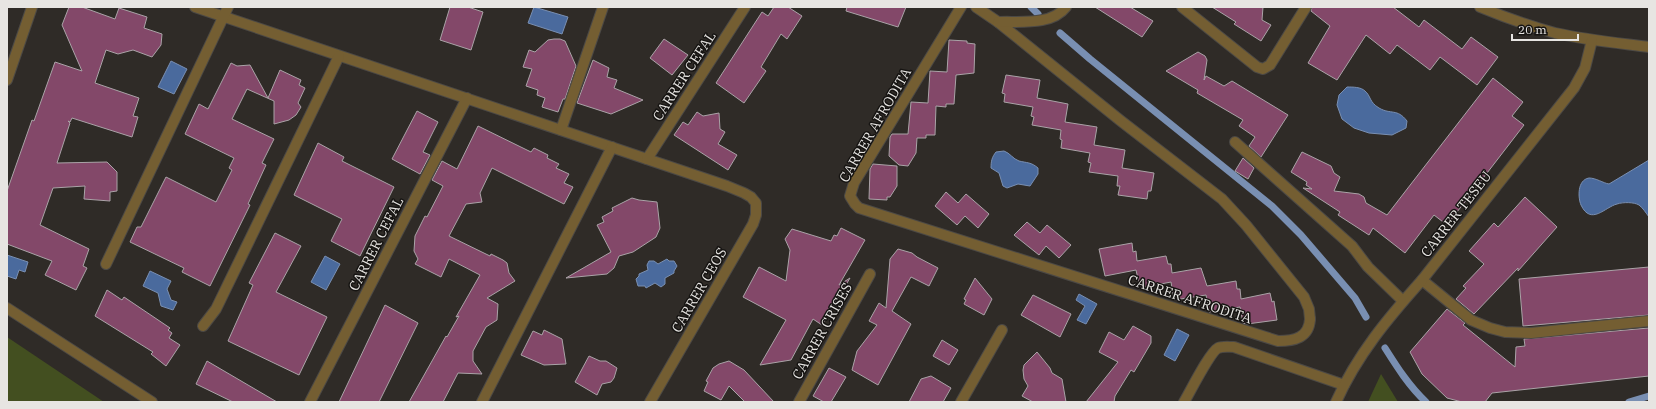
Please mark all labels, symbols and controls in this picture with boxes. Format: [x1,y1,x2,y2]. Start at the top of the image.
scale bar [1512,16,1578,42]
text: 20 m [1518,22,1547,37]
street label: CARRER CEFAL [648,28,720,124]
street label: CARRER AFRODITA [835,64,915,185]
street label: CARRER TESEU [1417,167,1495,261]
street label: CARRER CEFAL [345,194,407,294]
street label: CARRER CEOS [667,244,731,336]
street label: CARRER AFRODITA [1126,270,1255,328]
street label: CARRER CRISES [788,280,856,382]

